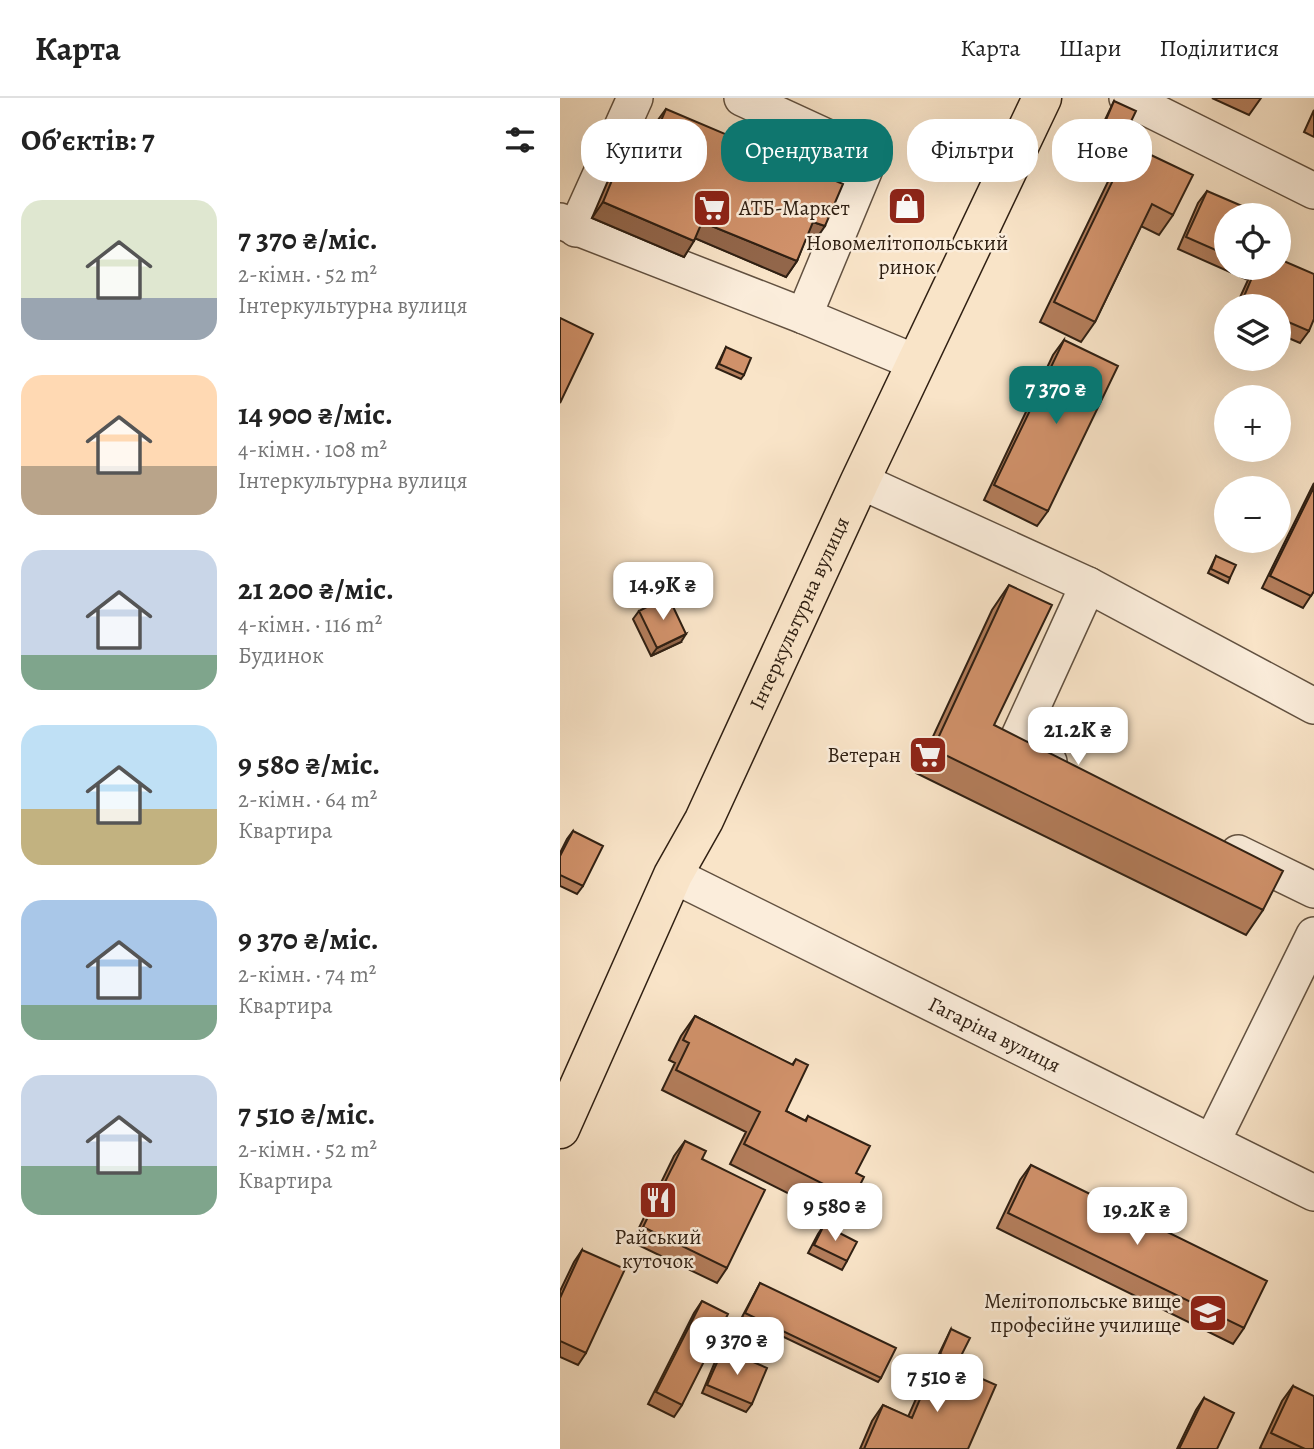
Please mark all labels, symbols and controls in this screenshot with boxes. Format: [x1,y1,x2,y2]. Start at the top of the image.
text: Карта [35,26,121,71]
text: Карта [960,32,1021,64]
text: Шари [1059,32,1122,64]
text: Поділитися [1160,32,1279,64]
chip: Купити [581,119,707,182]
chip: Орендувати [721,119,893,182]
chip: Фільтри [907,119,1038,182]
chip: Нове [1052,119,1152,182]
text: Об’єктів: 7 [21,120,155,160]
icon: filters [501,121,539,159]
shop icon: Новомелітопольський ринок [886,185,928,227]
supermarket icon: АТБ-Маркет [691,187,733,229]
place label: АТБ-Маркет [738,194,850,222]
map controls [1214,203,1291,553]
button: locate [1214,203,1291,280]
text: 7 370 ₴/міс. [238,219,378,259]
icon: home [77,228,161,312]
place label: Новомелітопольський ринок [806,229,1008,281]
text: 2-кімн. · 52 m² [238,259,377,290]
text: Інтеркультурна вулиця [238,290,468,321]
button: layers [1214,294,1291,371]
pin: 7 370 ₴ [991,366,1121,426]
text: 7 370 ₴ [1025,373,1087,404]
button: + [1214,385,1291,462]
text: 14 900 ₴/міс. [238,394,393,434]
icon: home [77,403,161,487]
text: 4-кімн. · 108 m² [238,434,387,465]
text: Інтеркультурна вулиця [238,465,468,496]
button: − [1214,476,1291,553]
street label: Інтеркультурна вулиця [743,512,856,714]
pin: 14.9K ₴ [598,562,728,622]
text: 21 200 ₴/міс. [238,569,394,609]
text: 14.9K ₴ [629,569,697,600]
icon: home [77,578,161,662]
text: 4-кімн. · 116 m² [238,609,382,640]
text: Будинок [238,640,324,671]
pin: 21.2K ₴ [1013,708,1143,767]
text: 21.2K ₴ [1044,714,1112,745]
supermarket icon: Ветеран [907,734,949,776]
place label: Ветеран [827,741,901,769]
text: 9 580 ₴/міс. [238,744,380,784]
icon: home [77,753,161,837]
text: 2-кімн. · 64 m² [238,784,377,815]
text: Квартира [238,815,333,846]
text: 9 370 ₴/міс. [238,919,379,959]
icon: home [77,928,161,1012]
text: 2-кімн. · 74 m² [238,959,376,990]
text: Квартира [238,990,333,1021]
street label: Гагаріна вулиця [924,990,1066,1079]
text: 7 510 ₴/міс. [238,1094,376,1134]
icon: home [77,1103,161,1187]
text: 2-кімн. · 52 m² [238,1134,377,1165]
text: Квартира [238,1165,333,1196]
restaurant icon: Райський куточок [637,1179,679,1221]
pin: 9 580 ₴ [770,1184,900,1243]
pin: 19.2K ₴ [1072,1188,1202,1247]
text: 9 580 ₴ [803,1190,867,1221]
text: 19.2K ₴ [1103,1194,1171,1225]
place label: Райський куточок [615,1223,701,1275]
place label: Мелітопольське вище професійне училище [984,1287,1181,1339]
school or university icon: Мелітопольське вище професійне училище [1187,1292,1229,1334]
pin: 9 370 ₴ [672,1318,802,1377]
text: 9 370 ₴ [706,1324,768,1355]
pin: 7 510 ₴ [872,1354,1002,1414]
text: 7 510 ₴ [907,1361,967,1392]

